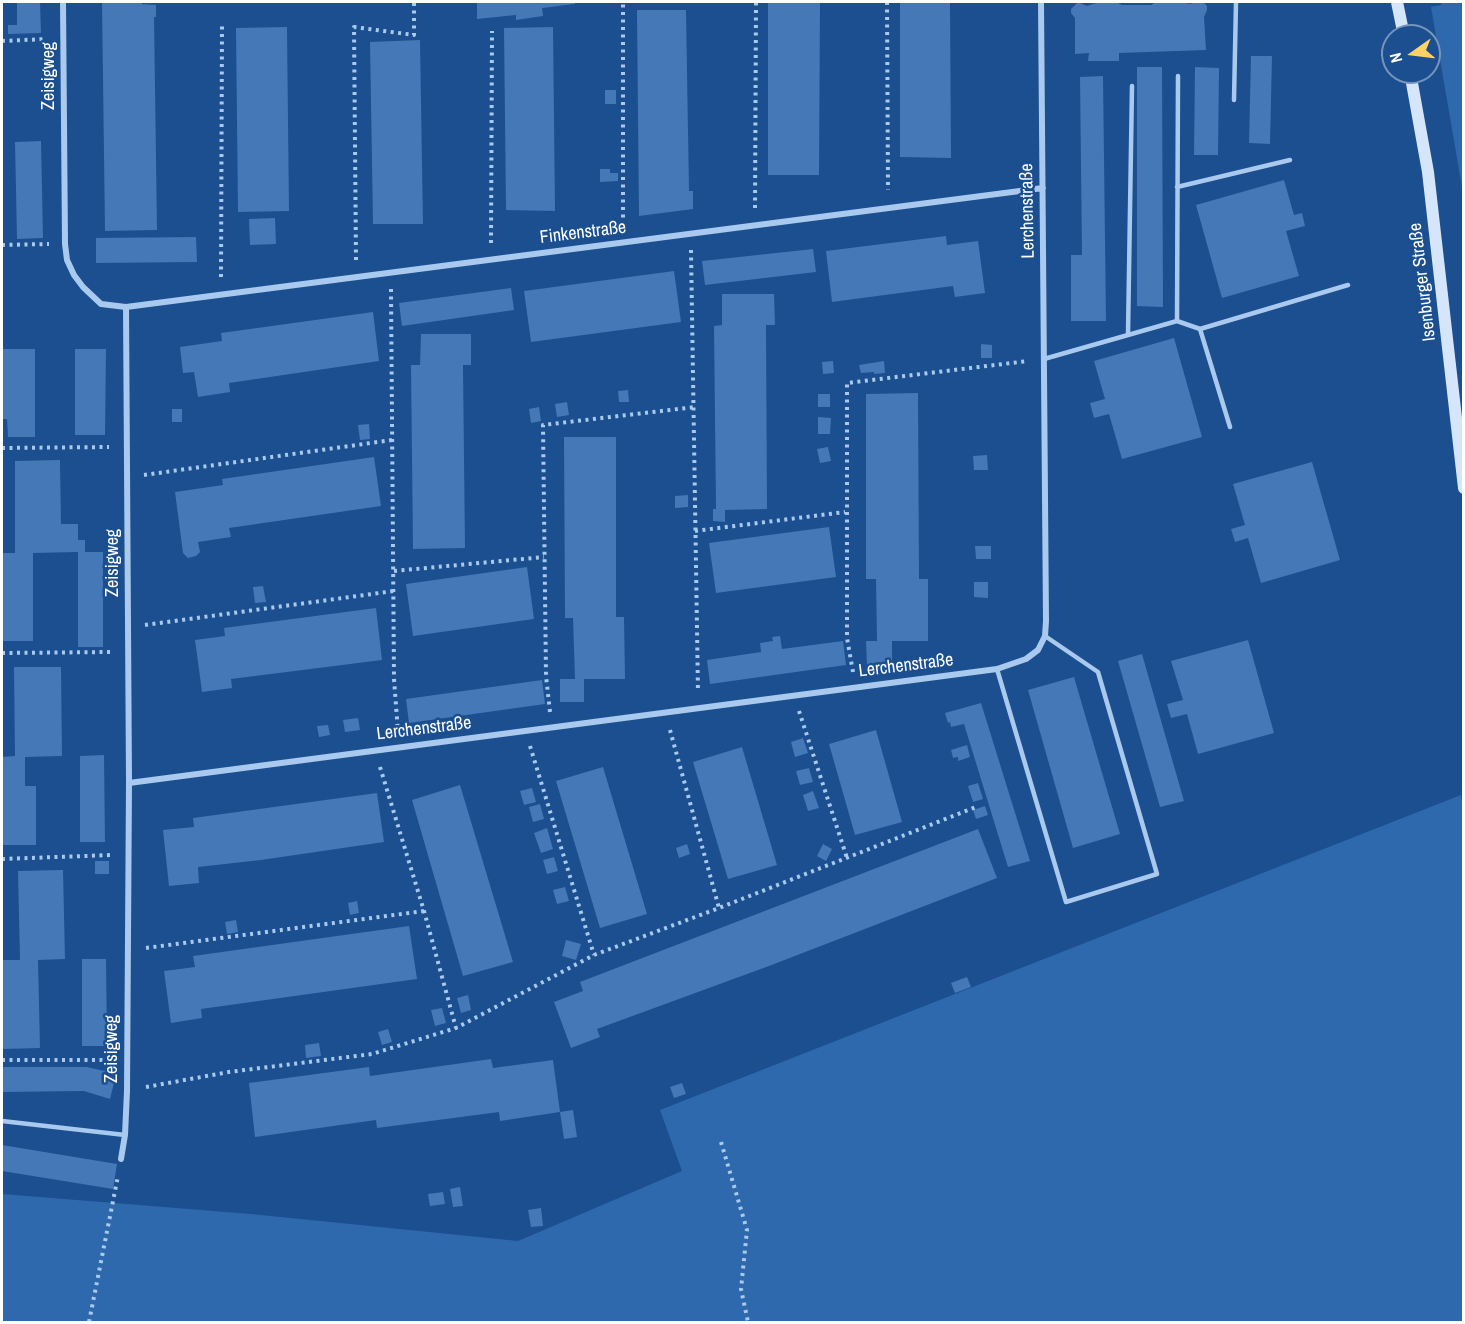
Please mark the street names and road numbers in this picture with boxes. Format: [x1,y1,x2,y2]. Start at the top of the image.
street label: Zeisigweg [38,42,60,110]
street label: Lerchenstraße [1016,163,1040,259]
street label: Finkenstraße [539,217,627,249]
street label: Isenburger Straße [1405,222,1441,342]
street label: Zeisigweg [102,529,124,597]
street label: Lerchenstraße [857,649,955,683]
street label: Lerchenstraße [375,712,473,746]
street label: Zeisigweg [101,1015,123,1083]

